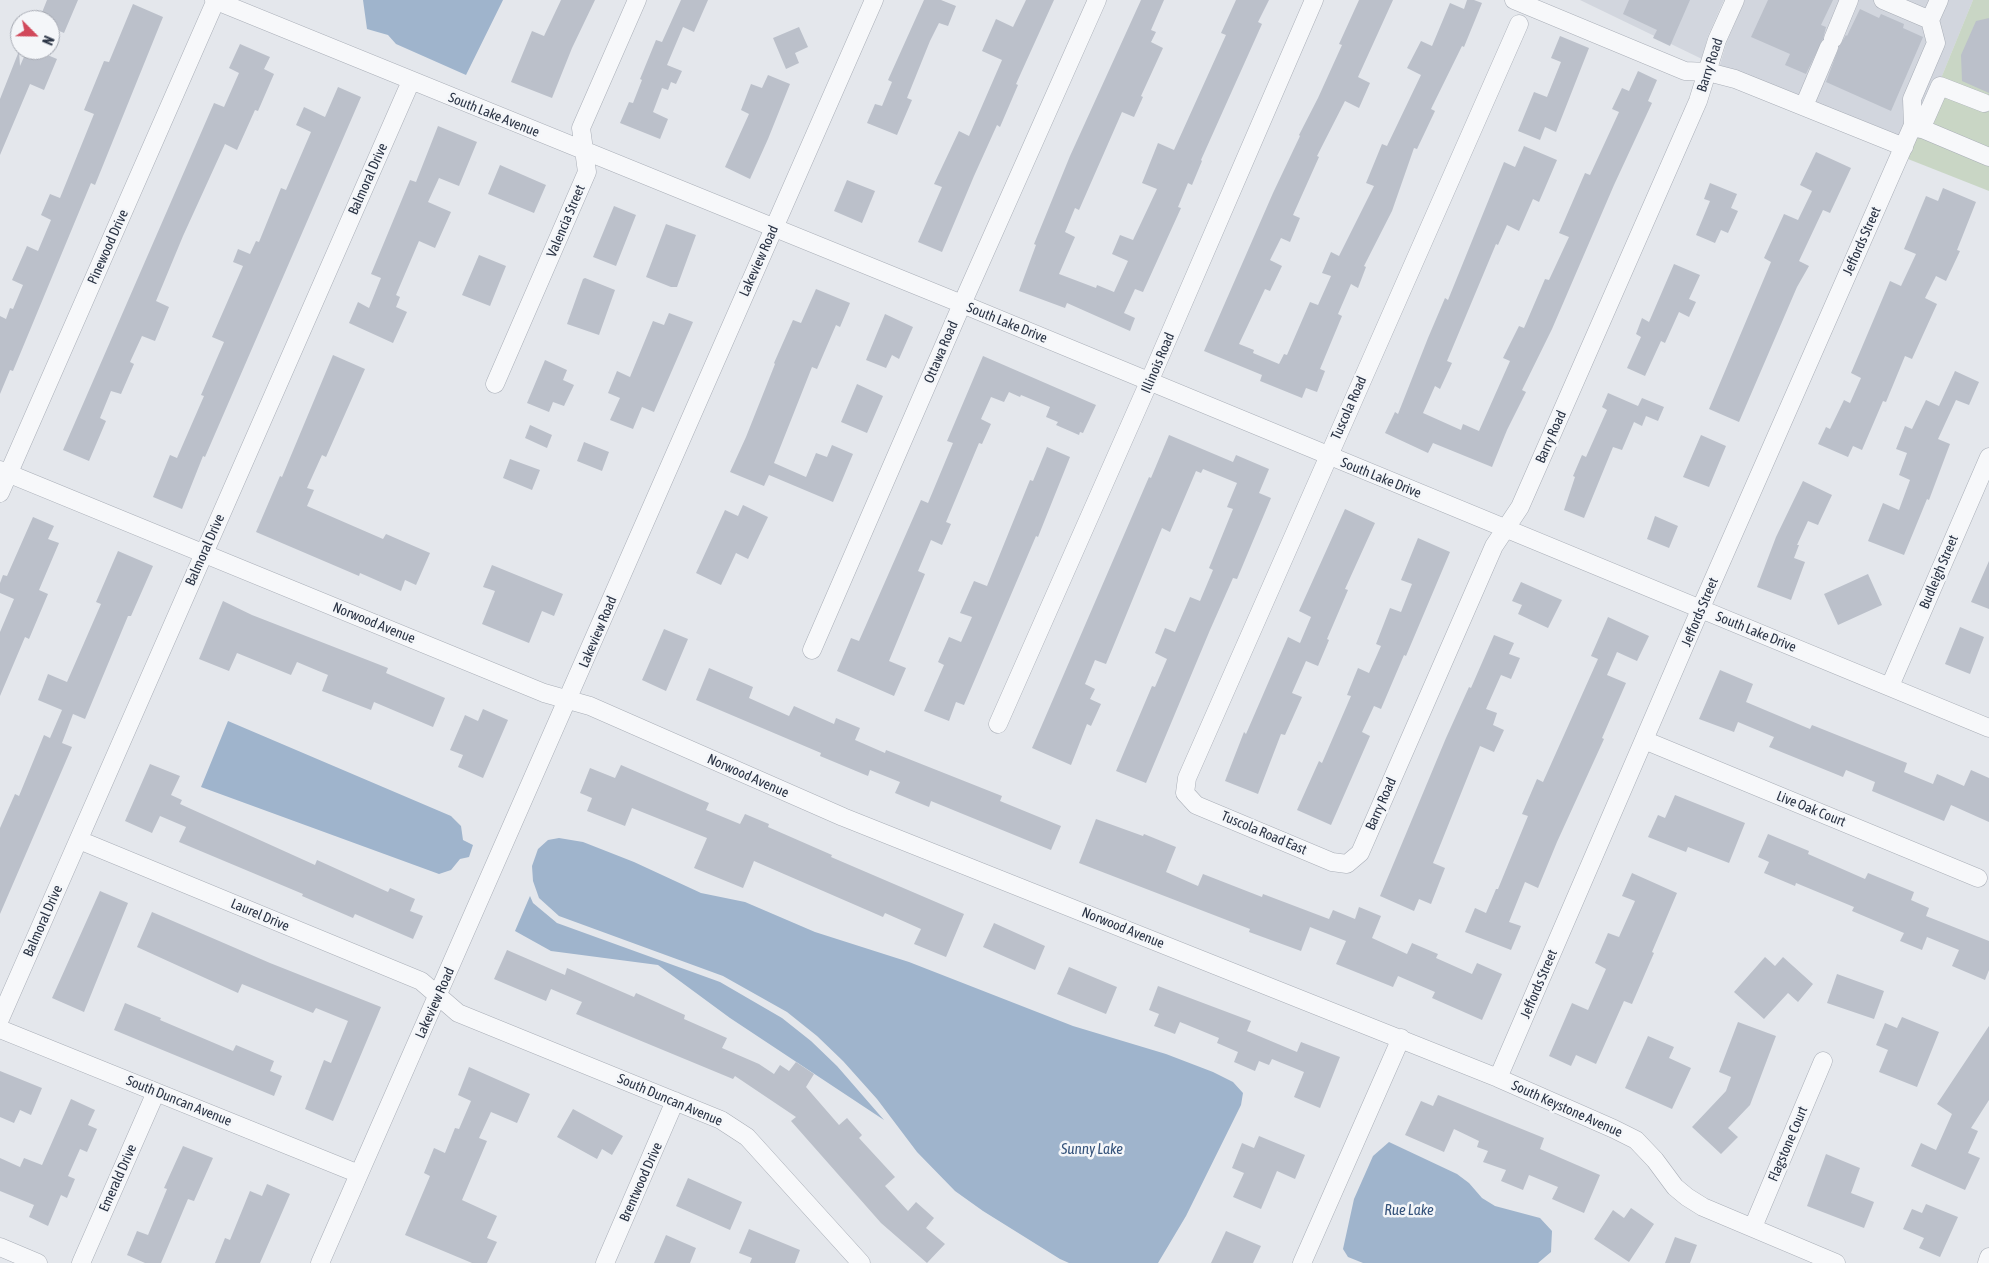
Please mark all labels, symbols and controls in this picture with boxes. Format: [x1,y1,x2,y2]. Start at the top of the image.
north arrow [10,10,60,60]
text: N [39,34,57,47]
street label: Barry Road [1693,36,1727,94]
street label: South Lake Avenue [446,89,542,141]
street label: Balmoral Drive [345,141,391,217]
street label: Valencia Street [543,182,589,260]
street label: Jeffords Street [1839,204,1885,278]
street label: Pinewood Drive [84,207,132,287]
street label: Lakeview Road [736,223,782,299]
street label: South Lake Drive [964,299,1050,347]
street label: Ottawa Road [920,318,962,386]
street label: Illinois Road [1138,330,1178,396]
street label: Tuscola Road [1328,374,1370,442]
street label: Barry Road [1532,408,1570,466]
street label: South Lake Drive [1338,454,1424,502]
street label: Balmoral Drive [182,512,228,588]
street label: Budleigh Street [1916,533,1962,611]
street label: Jeffords Street [1678,575,1722,649]
street label: Lakeview Road [575,594,621,670]
street label: Norwood Avenue [330,599,418,647]
street label: South Lake Drive [1713,608,1799,656]
street label: Norwood Avenue [705,751,791,801]
street label: Barry Road [1362,775,1400,833]
street label: Live Oak Court [1774,788,1848,830]
street label: Tuscola Road East [1219,807,1309,859]
street label: Balmoral Drive [20,883,66,959]
street label: Laurel Drive [228,895,292,935]
street label: Norwood Avenue [1079,904,1167,952]
street label: Jeffords Street [1517,947,1561,1021]
street label: Lakeview Road [412,965,458,1041]
street label: South Duncan Avenue [615,1070,725,1130]
street label: South Duncan Avenue [124,1072,234,1130]
street label: South Keystone Avenue [1509,1077,1625,1141]
street label: Flagstone Court [1765,1104,1811,1184]
street label: Brentwood Drive [616,1140,666,1224]
water label: Sunny Lake [1061,1140,1123,1158]
street label: Emerald Drive [96,1142,140,1214]
water label: Rue Lake [1384,1201,1434,1219]

